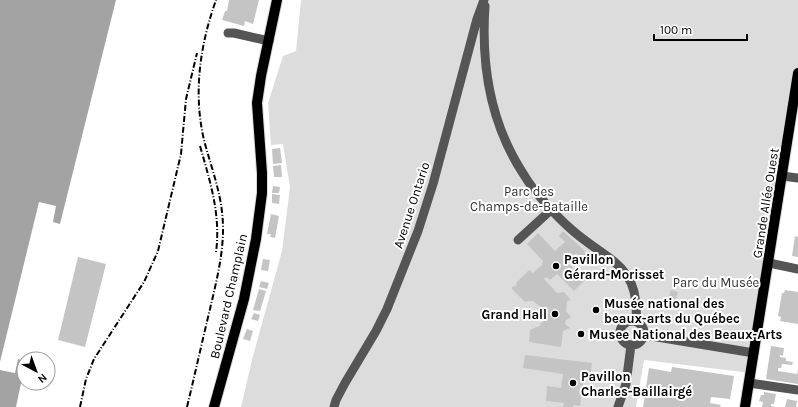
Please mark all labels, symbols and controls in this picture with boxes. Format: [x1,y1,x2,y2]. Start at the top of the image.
scale bar [654,16,747,42]
text: 100 m [660,23,692,37]
street label: Grande Allée Ouest [749,147,782,259]
street label: Avenue Ontario [390,160,432,250]
park label: Parc des Champs-de-Bataille [470,184,588,214]
street label: Boulevard Champlain [207,232,250,360]
place label: Pavillon Gérard-Morisset [564,252,664,282]
marker: Pavillon Gérard-Morisset [551,261,561,271]
park label: Parc du Musée [673,275,760,290]
place label: Musée national des beaux-arts du Québec [604,296,740,326]
marker: Musée national des beaux-arts du Québec [591,305,601,315]
place label: Grand Hall [481,307,547,322]
marker: Grand Hall [550,309,560,319]
place label: Musee National des Beaux-Arts [589,327,783,342]
marker: Musee National des Beaux-Arts [576,329,586,339]
north arrow [16,351,56,391]
place label: Pavillon Charles-Baillairgé [581,369,692,399]
text: N [35,371,49,386]
marker: Pavillon Charles-Baillairgé [568,378,578,388]

